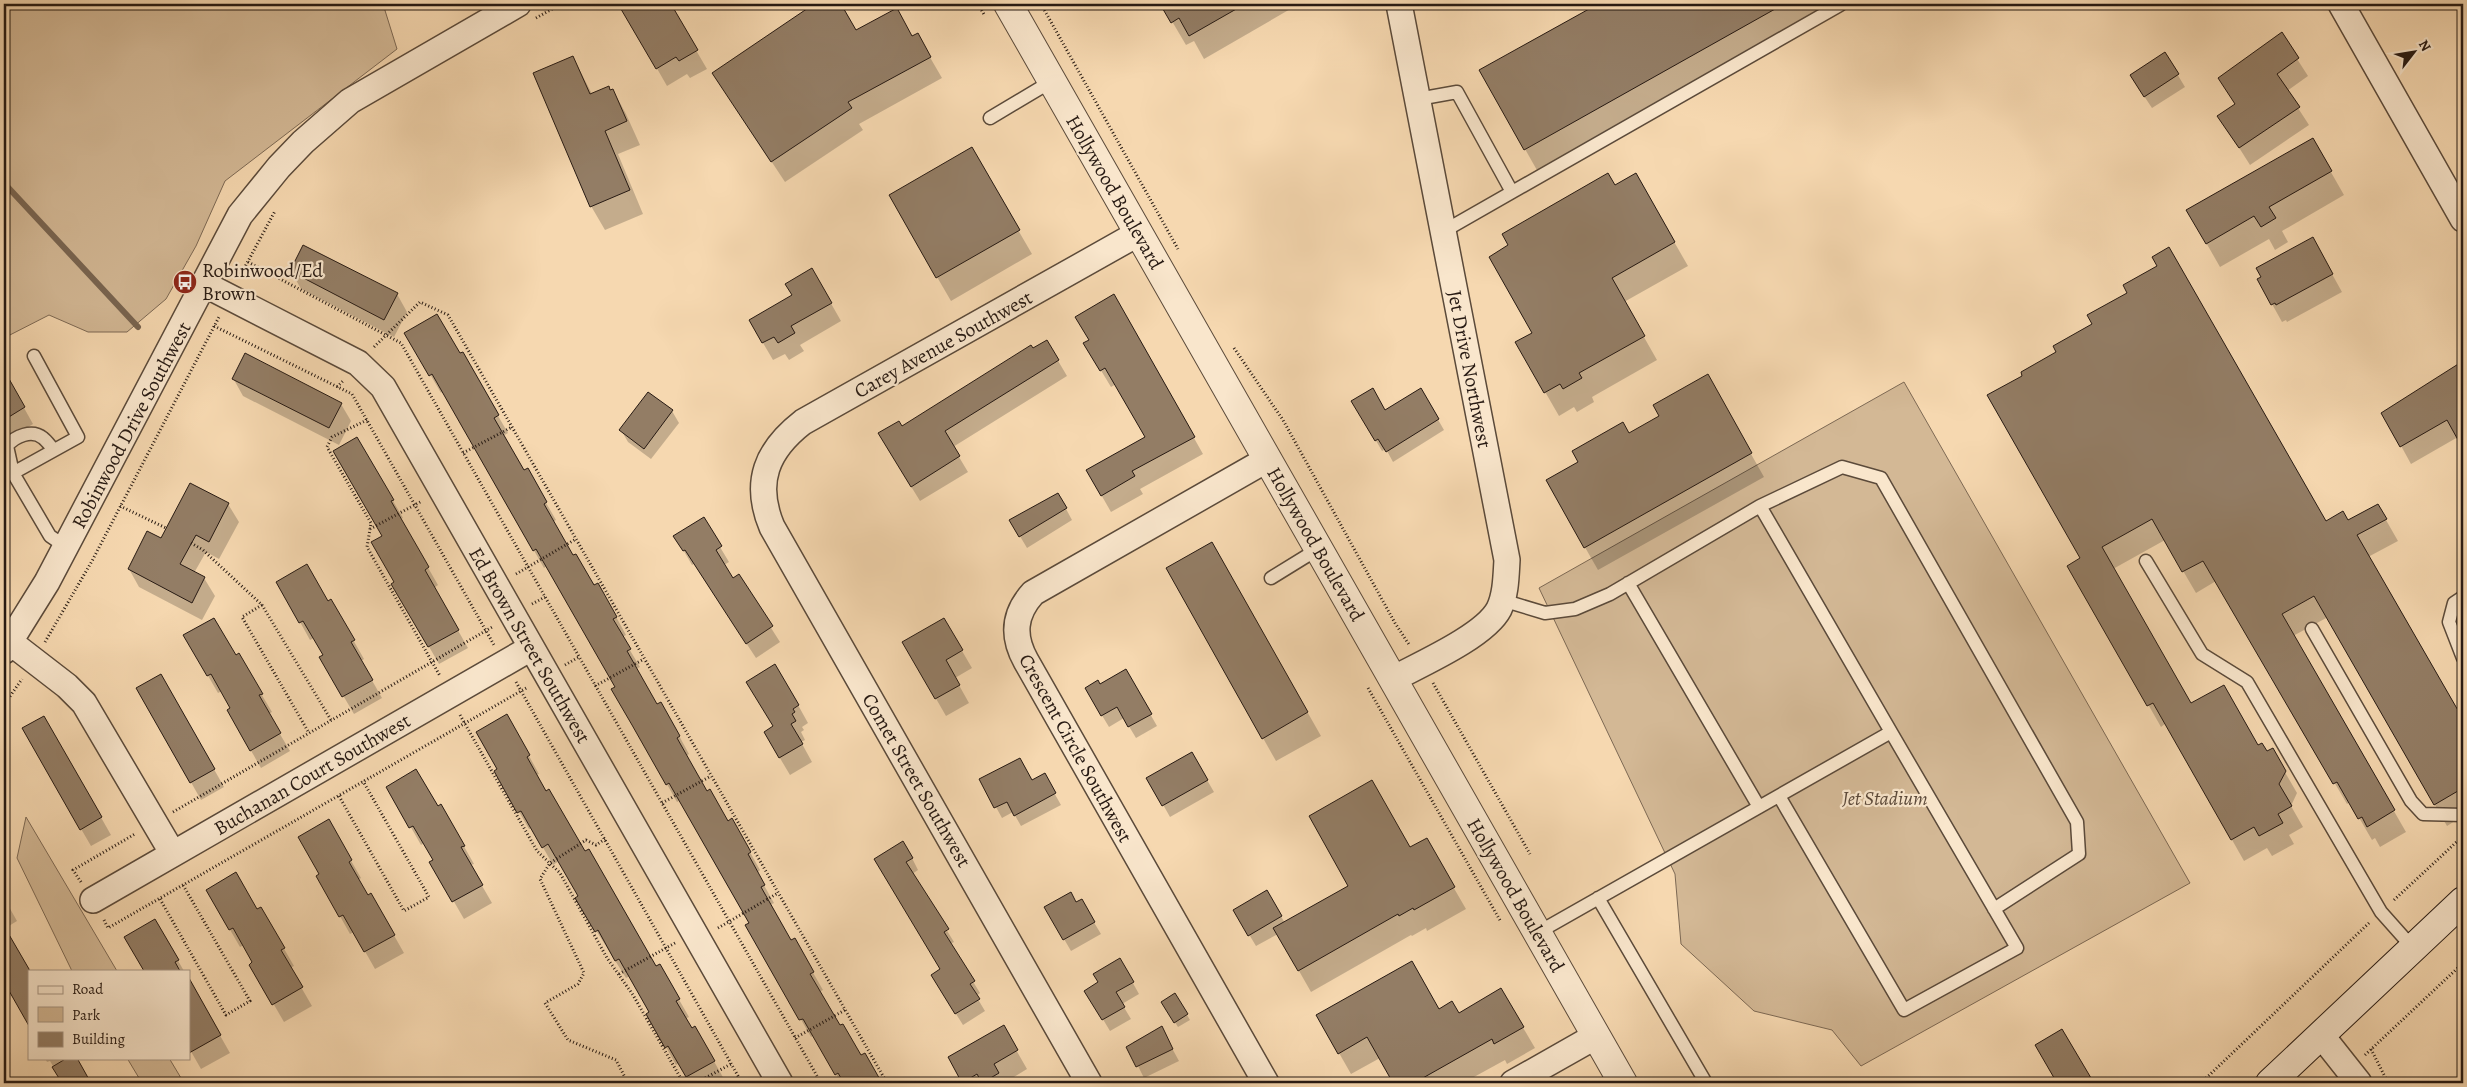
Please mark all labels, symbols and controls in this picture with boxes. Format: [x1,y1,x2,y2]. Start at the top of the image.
north arrow [2390,28,2440,78]
text: N [2414,36,2435,55]
street label: Hollywood Boulevard [1059,110,1170,275]
place label: Robinwood/Ed Brown [202,257,323,307]
bus stop icon: Robinwood/Ed Brown [172,269,198,295]
street label: Carey Avenue Southwest [849,284,1038,405]
street label: Jet Drive Northwest [1441,288,1498,451]
street label: Robinwood Drive Southwest [65,317,198,533]
street label: Hollywood Boulevard [1260,462,1371,627]
street label: Ed Brown Street Southwest [462,542,597,749]
street label: Crescent Circle Southwest [1012,649,1139,848]
street label: Comet Street Southwest [856,688,978,872]
street label: Buchanan Court Southwest [209,707,416,842]
park label: Jet Stadium [1841,785,1928,812]
street label: Hollywood Boulevard [1460,813,1571,978]
legend [28,970,190,1060]
text: Road [72,979,104,999]
text: Park [72,1005,101,1025]
text: Building [72,1029,125,1049]

